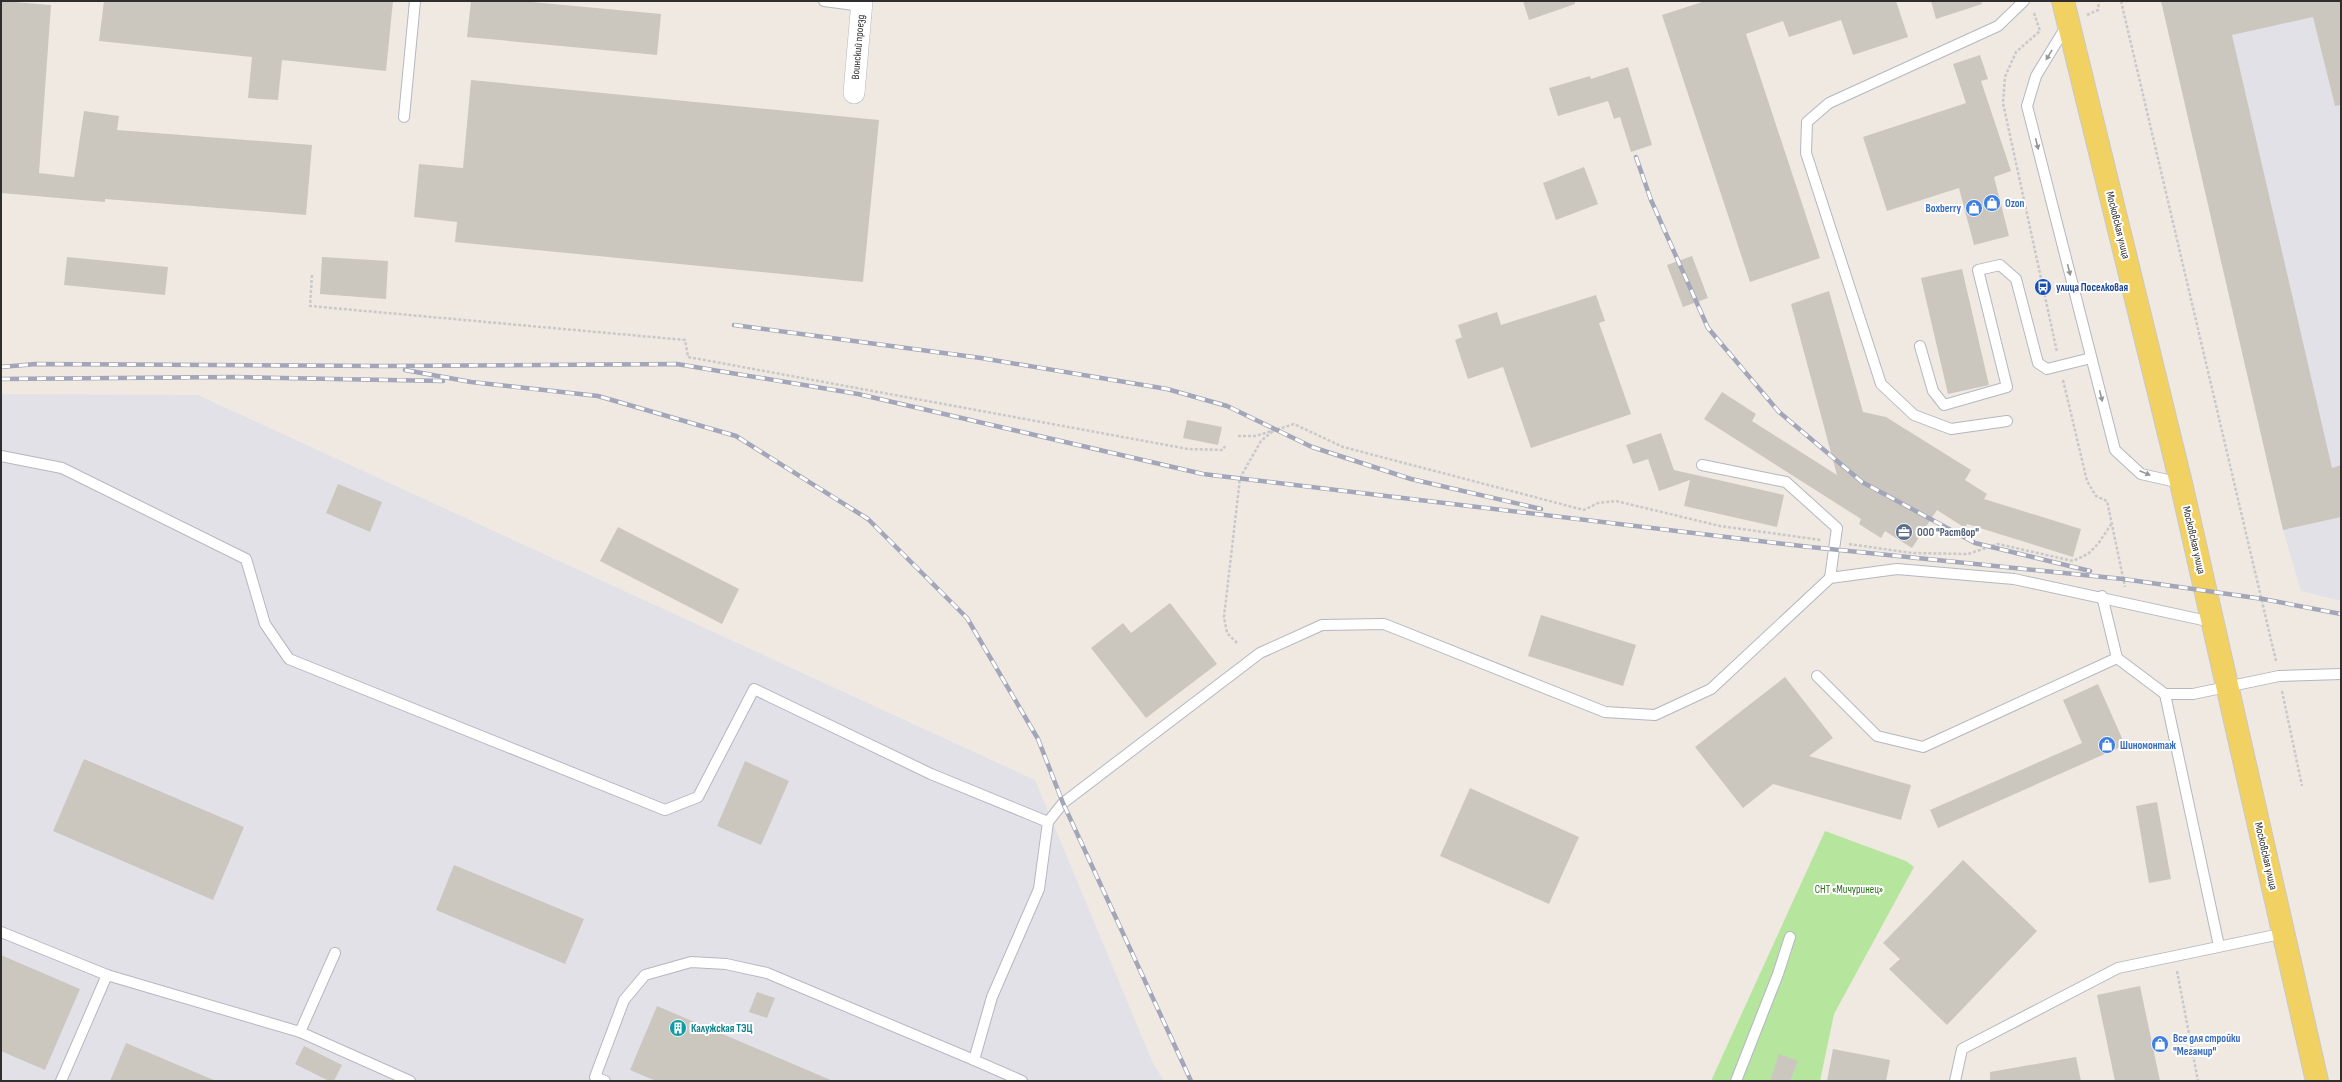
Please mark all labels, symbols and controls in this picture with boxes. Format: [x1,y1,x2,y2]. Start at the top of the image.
street label: Воинский проезд [849,14,867,80]
one-way arrow [2045,49,2052,61]
one-way arrow [2034,138,2040,150]
street label: Московская улица [2103,190,2133,260]
shop icon: Ozon [1982,193,2002,213]
place label: Ozon [2005,197,2025,210]
shop icon: Boxberry [1964,198,1984,218]
place label: Boxberry [1926,202,1961,215]
one-way arrow [2066,264,2072,276]
bus stop icon: улица Поселковая [2033,277,2053,297]
place label: улица Поселковая [2056,281,2129,294]
one-way arrow [2098,390,2104,402]
one-way arrow [2139,471,2151,477]
street label: Московская улица [2180,505,2208,575]
office icon: ООО "Раствор" [1894,522,1914,542]
place label: ООО "Раствор" [1917,526,1979,539]
shop icon: Шиномонтаж [2097,735,2117,755]
place label: Шиномонтаж [2120,739,2176,752]
street label: Московская улица [2252,821,2280,891]
park label: СНТ «Мичуринец» [1815,883,1883,896]
building icon: Калужская ТЭЦ [668,1018,688,1038]
place label: Калужская ТЭЦ [691,1022,752,1035]
place label: Все для стройки "Мегамир" [2173,1032,2241,1058]
shop icon: Все для стройки "Мегамир" [2150,1034,2170,1054]

